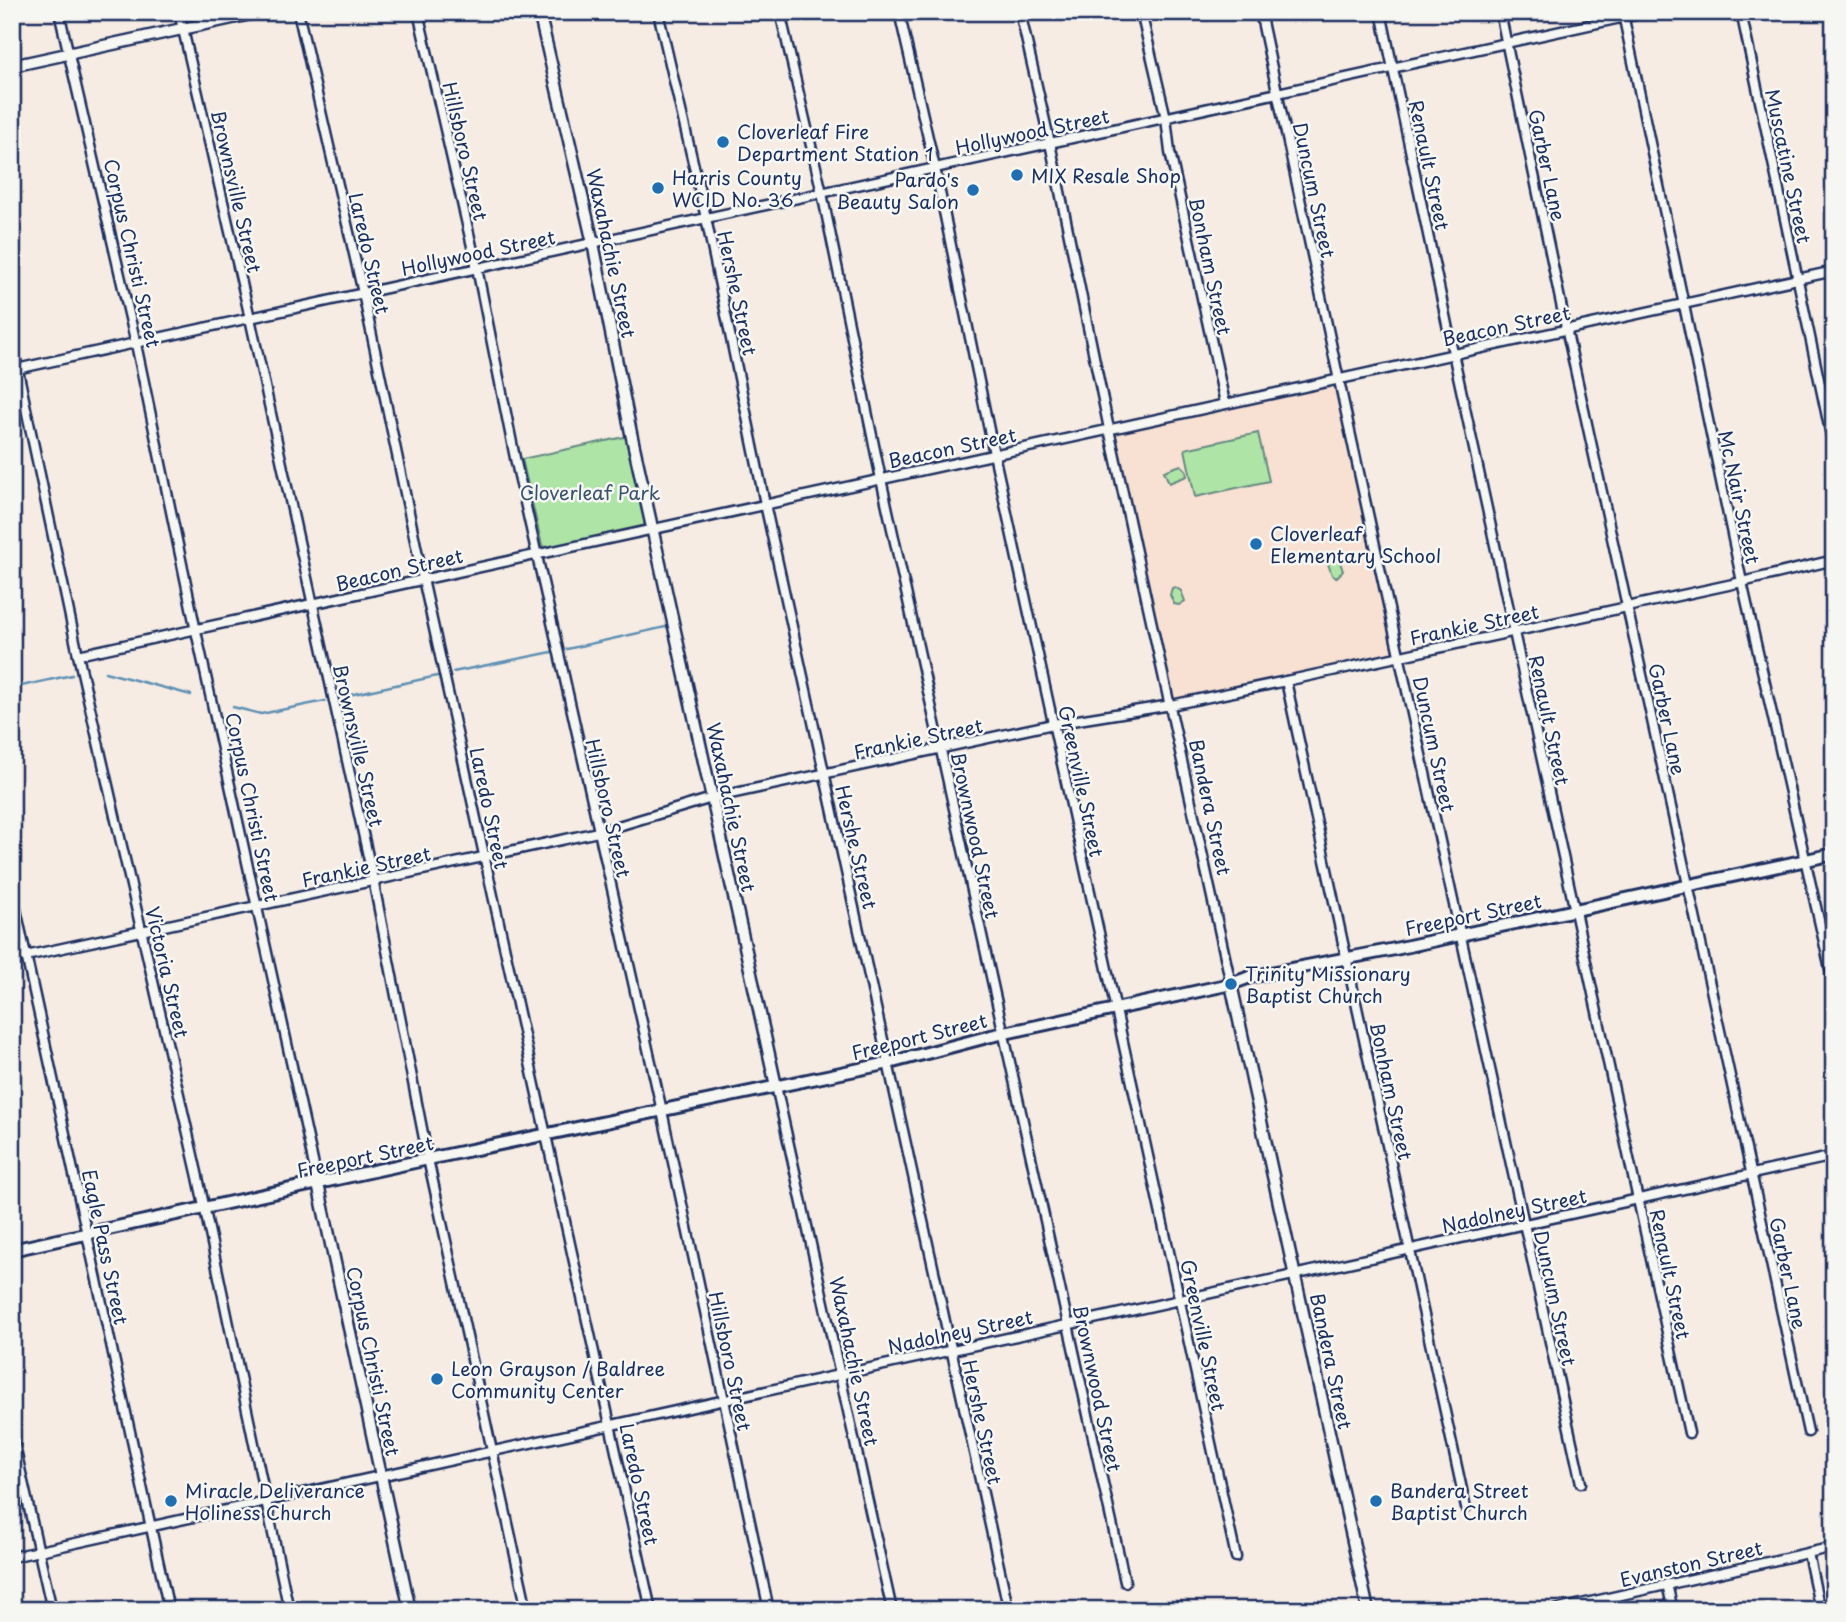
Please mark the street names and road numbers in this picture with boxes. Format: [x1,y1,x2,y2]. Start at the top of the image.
street label: Hillsboro Street [436,79,496,223]
street label: Muscatine Street [1759,86,1819,246]
street label: Renault Street [1403,98,1457,233]
street label: Hollywood Street [952,101,1112,161]
street label: Garber Lane [1522,106,1574,224]
street label: Brownsville Street [205,107,269,276]
street label: Duncum Street [1287,120,1343,261]
street label: Corpus Christi Street [98,156,168,350]
street label: Waxahachie Street [580,166,644,341]
street label: Laredo Street [342,189,398,317]
street label: Bonham Street [1183,195,1239,338]
street label: Hollywood Street [398,222,558,282]
street label: Hershe Street [711,228,765,358]
street label: Beacon Street [1440,298,1573,352]
street label: Beacon Street [886,420,1019,474]
street label: Mc Nair Street [1712,428,1768,567]
street label: Beacon Street [333,541,466,597]
street label: Frankie Street [1407,597,1541,651]
street label: Renault Street [1523,653,1577,788]
street label: Garber Lane [1642,660,1694,778]
street label: Brownsville Street [327,661,391,830]
street label: Duncum Street [1407,674,1463,815]
street label: Greenville Street [1052,703,1112,860]
street label: Corpus Christi Street [219,710,287,905]
street label: Frankie Street [851,711,985,765]
street label: Waxahachie Street [700,720,764,895]
street label: Hillsboro Street [579,736,639,880]
street label: Bandera Street [1183,736,1239,878]
street label: Laredo Street [463,744,517,872]
street label: Brownwood Street [945,749,1007,921]
street label: Hershe Street [829,782,885,912]
street label: Frankie Street [299,839,433,893]
street label: Freeport Street [1402,886,1544,942]
street label: Victoria Street [139,903,197,1041]
street label: Freeport Street [848,1006,990,1066]
street label: Bonham Street [1364,1020,1420,1163]
street label: Freeport Street [294,1128,436,1184]
street label: Eagle Pass Street [76,1167,136,1327]
street label: Nadolney Street [1439,1181,1589,1239]
street label: Renault Street [1644,1207,1698,1342]
street label: Garber Lane [1763,1214,1815,1332]
street label: Duncum Street [1528,1228,1584,1369]
street label: Greenville Street [1174,1257,1234,1414]
street label: Corpus Christi Street [340,1264,408,1459]
street label: Waxahachie Street [823,1274,887,1449]
street label: Hillsboro Street [703,1289,759,1434]
street label: Bandera Street [1304,1290,1360,1432]
street label: Nadolney Street [885,1302,1035,1360]
street label: Brownwood Street [1067,1302,1129,1474]
street label: Hershe Street [956,1357,1010,1487]
street label: Laredo Street [613,1420,667,1548]
street label: Evanston Street [1617,1533,1765,1593]

